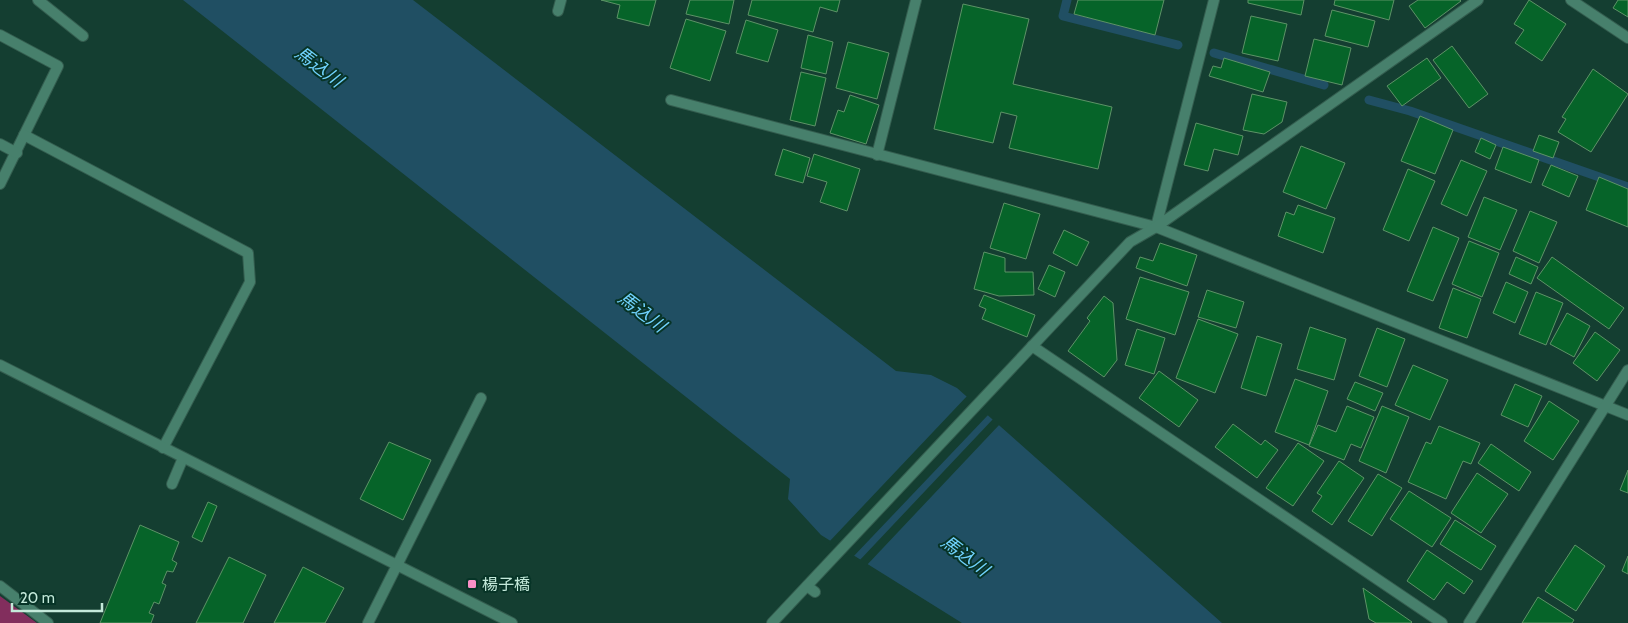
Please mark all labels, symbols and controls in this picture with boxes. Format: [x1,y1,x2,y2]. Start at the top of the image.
water label: 馬込川 [291,42,349,93]
water label: 馬込川 [614,287,672,338]
water label: 馬込川 [937,531,995,582]
place label: 楊子橋 [482,575,530,594]
marker: 楊子橋 [466,578,478,590]
scale bar [12,580,102,612]
text: 20 m [20,589,55,607]

